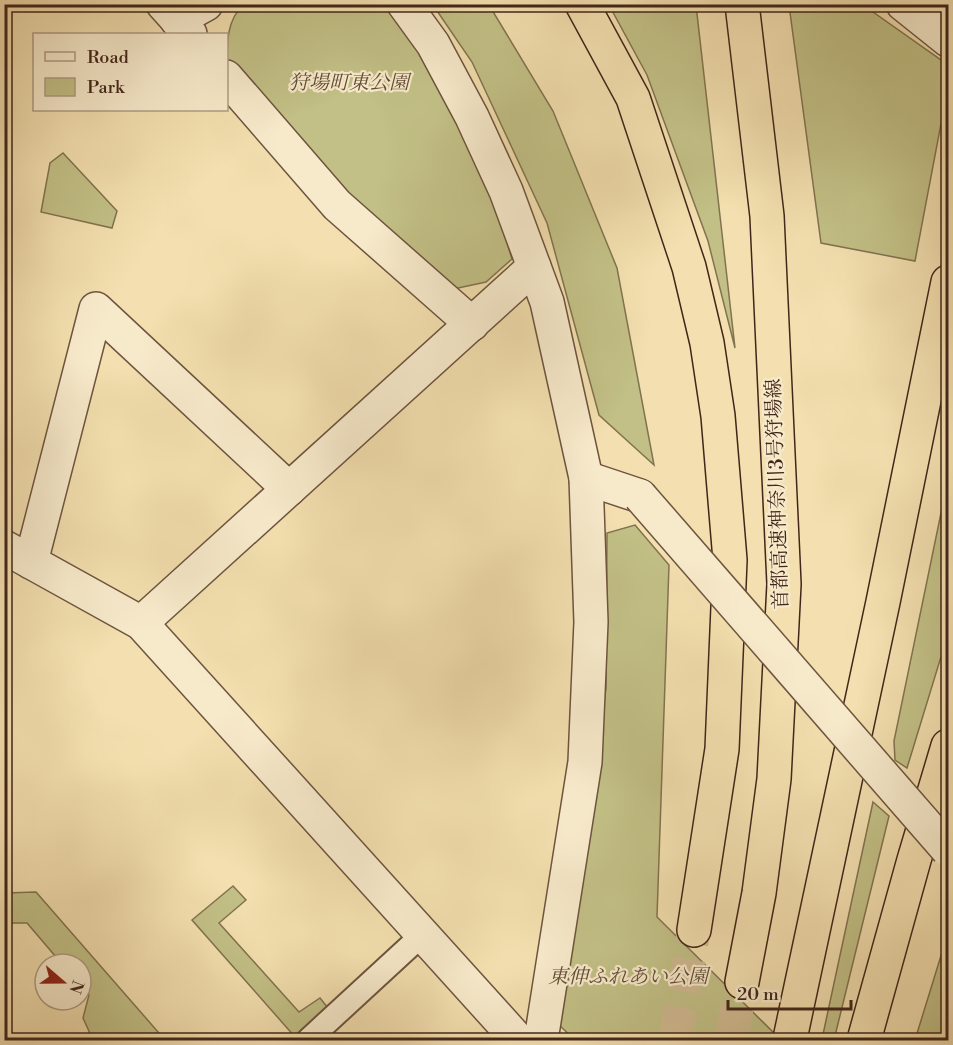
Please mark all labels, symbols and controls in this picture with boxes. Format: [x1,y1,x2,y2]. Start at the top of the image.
legend [33,33,228,111]
text: Road [87,46,130,69]
park label: 狩場町東公園 [289,71,412,96]
text: Park [87,76,126,99]
street label: 首都高速神奈川3号狩場線 [761,378,795,610]
north arrow [33,952,93,1012]
park label: 東伸ふれあい公園 [548,965,711,990]
scale bar [728,973,851,1011]
text: N [64,977,88,996]
text: 20 m [737,983,779,1006]

